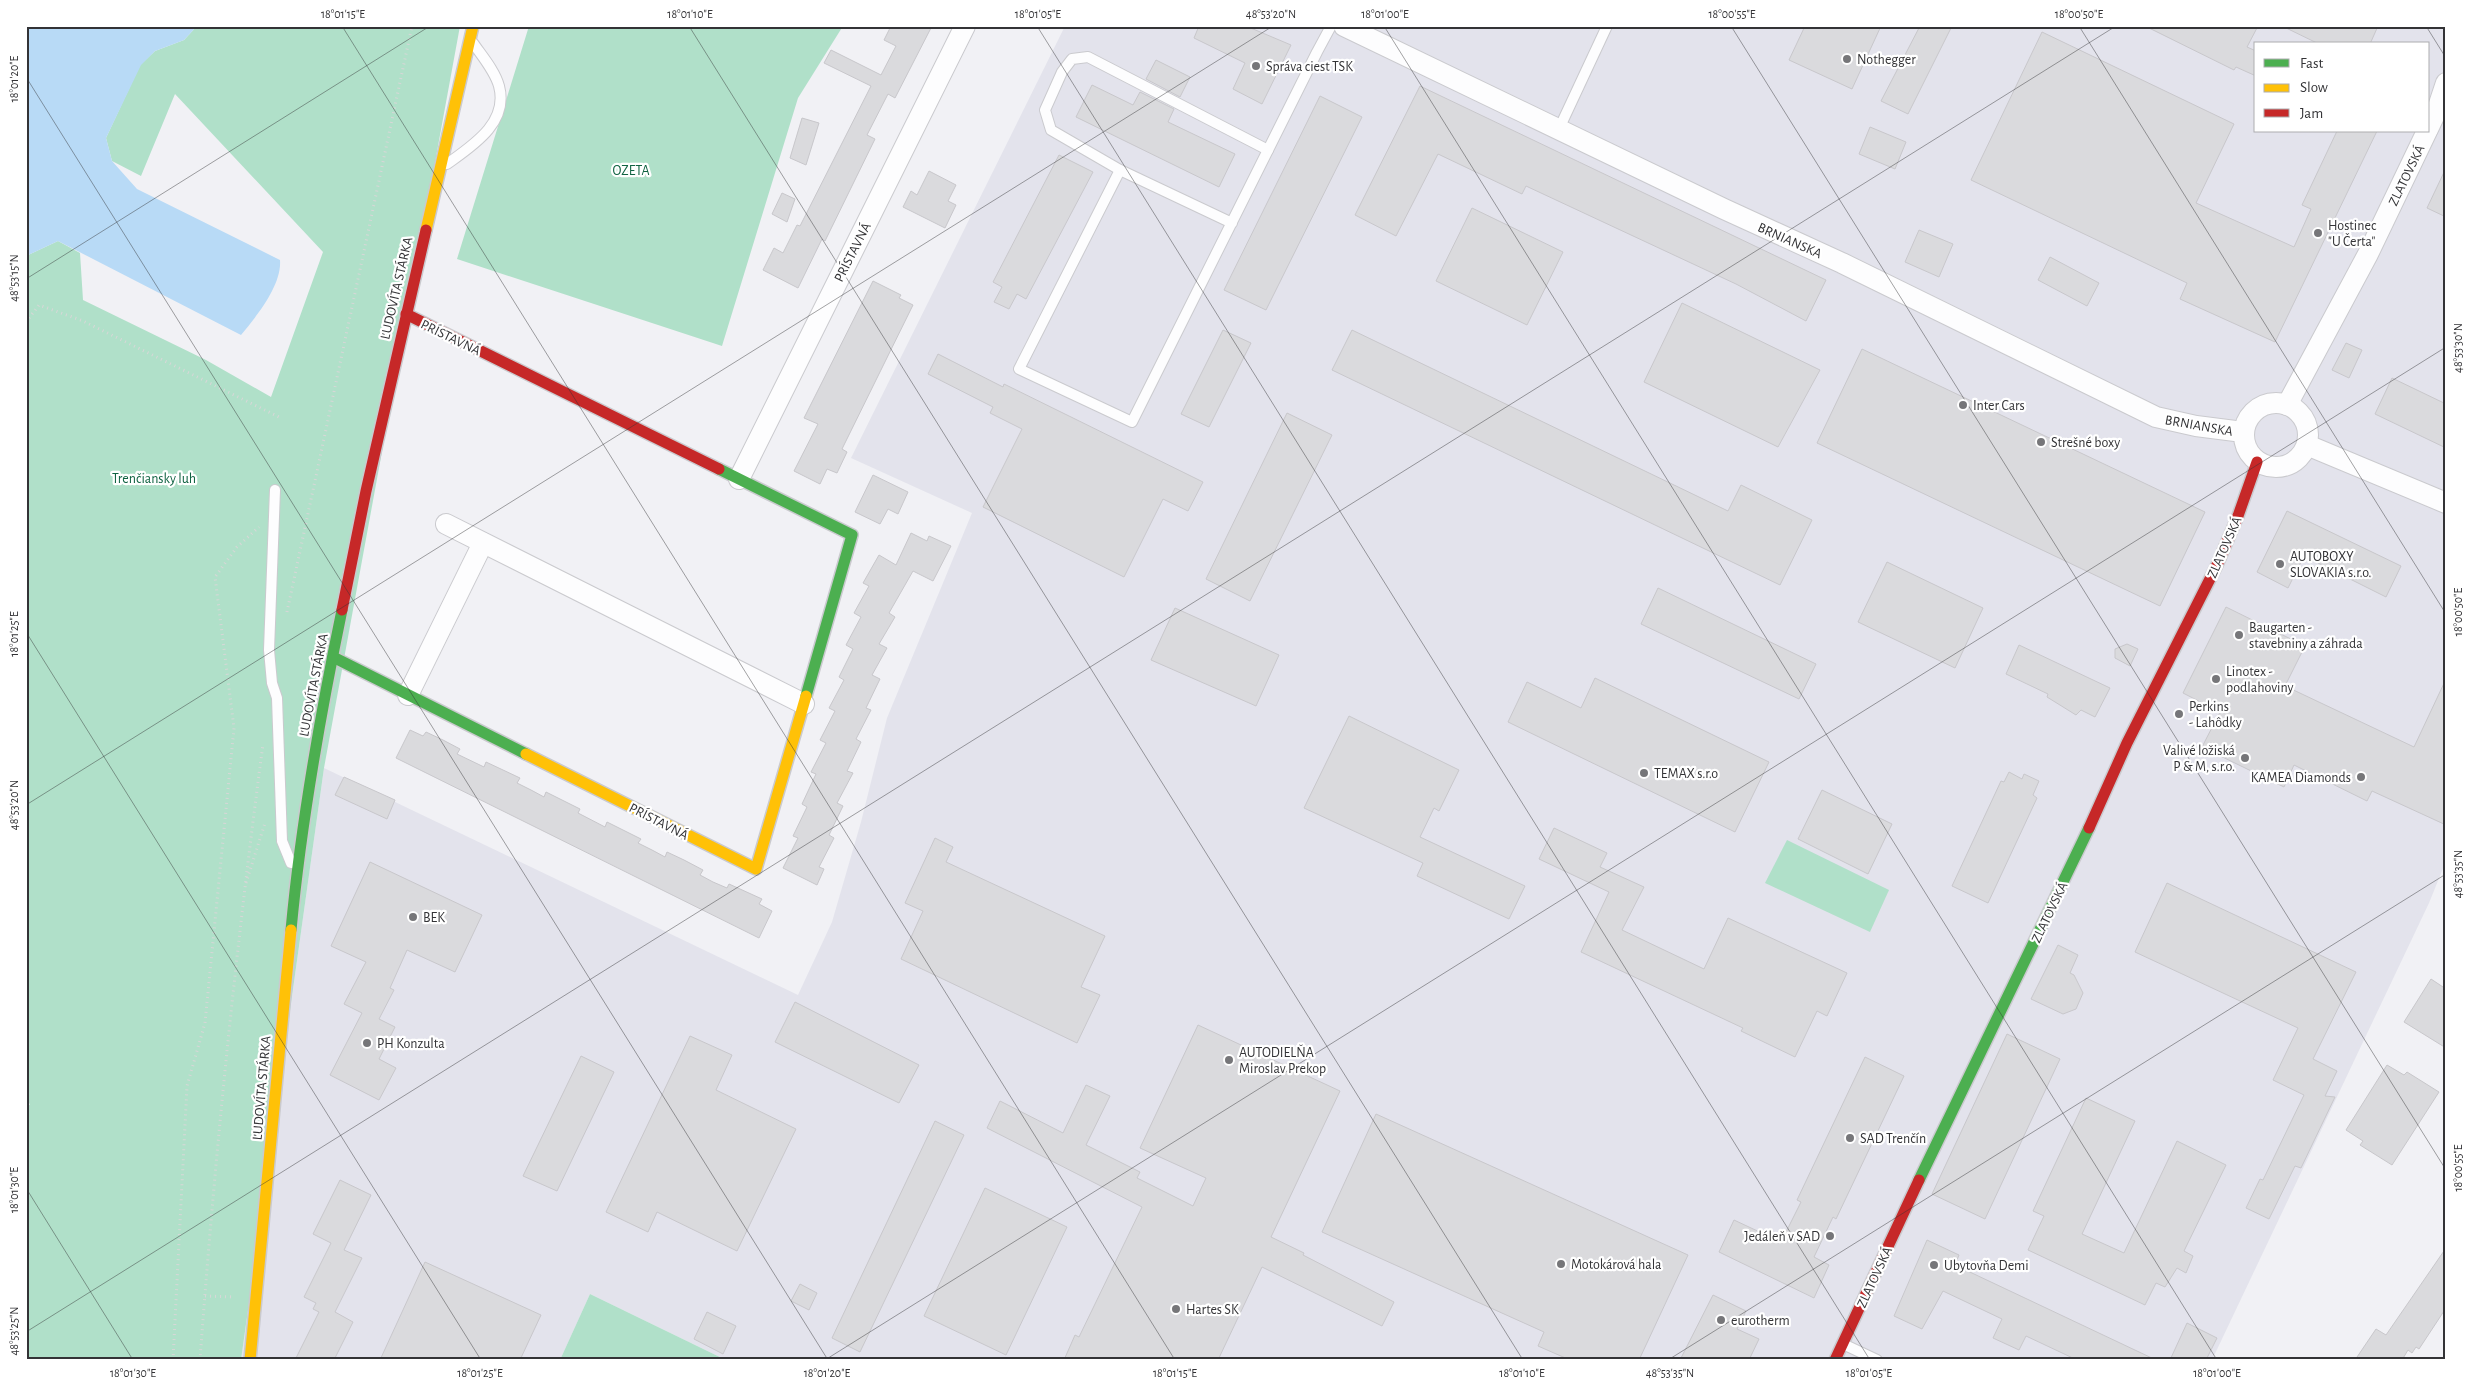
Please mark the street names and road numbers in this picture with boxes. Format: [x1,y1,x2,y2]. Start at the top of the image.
street label: ZLATOVSKÁ [2384,142,2428,208]
street label: PRÍSTAVNÁ [829,219,874,284]
street label: BRNIANSKA [1755,221,1824,261]
street label: ĽUDOVÍTA STÁRKA [375,235,416,341]
street label: PRÍSTAVNÁ [418,315,484,358]
street label: BRNIANSKA [2164,413,2234,439]
street label: ZLATOVSKÁ [2202,513,2245,580]
street label: ĽUDOVÍTA STÁRKA [294,632,331,738]
street label: PRÍSTAVNÁ [627,798,692,843]
street label: ZLATOVSKÁ [2027,879,2071,945]
street label: ĽUDOVÍTA STÁRKA [247,1035,274,1141]
street label: ZLATOVSKÁ [1852,1243,1895,1310]

